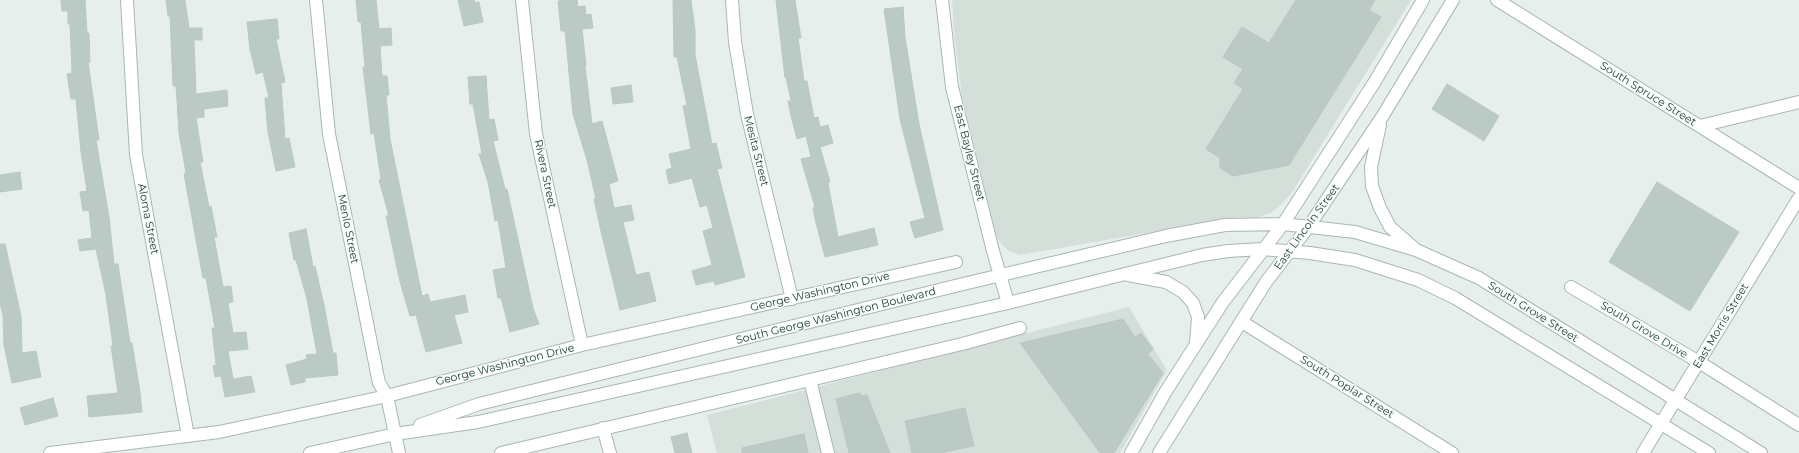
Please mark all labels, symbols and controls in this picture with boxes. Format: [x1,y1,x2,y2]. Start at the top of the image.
street label: South Spruce Street [1598,59,1698,129]
street label: East Bayley Street [951,104,987,202]
street label: Mesita Street [741,114,771,188]
street label: Rivera Street [531,138,559,210]
street label: Aloma Street [135,182,161,256]
street label: East Lincoln Street [1271,182,1343,272]
street label: Menlo Street [335,193,361,265]
street label: George Washington Drive [749,270,891,314]
street label: South Grove Street [1485,279,1581,345]
street label: East Morris Street [1690,281,1752,371]
street label: South George Washington Boulevard [735,285,937,347]
street label: South Grove Drive [1598,299,1690,361]
street label: George Washington Drive [434,341,576,389]
street label: South Poplar Street [1298,353,1396,421]

